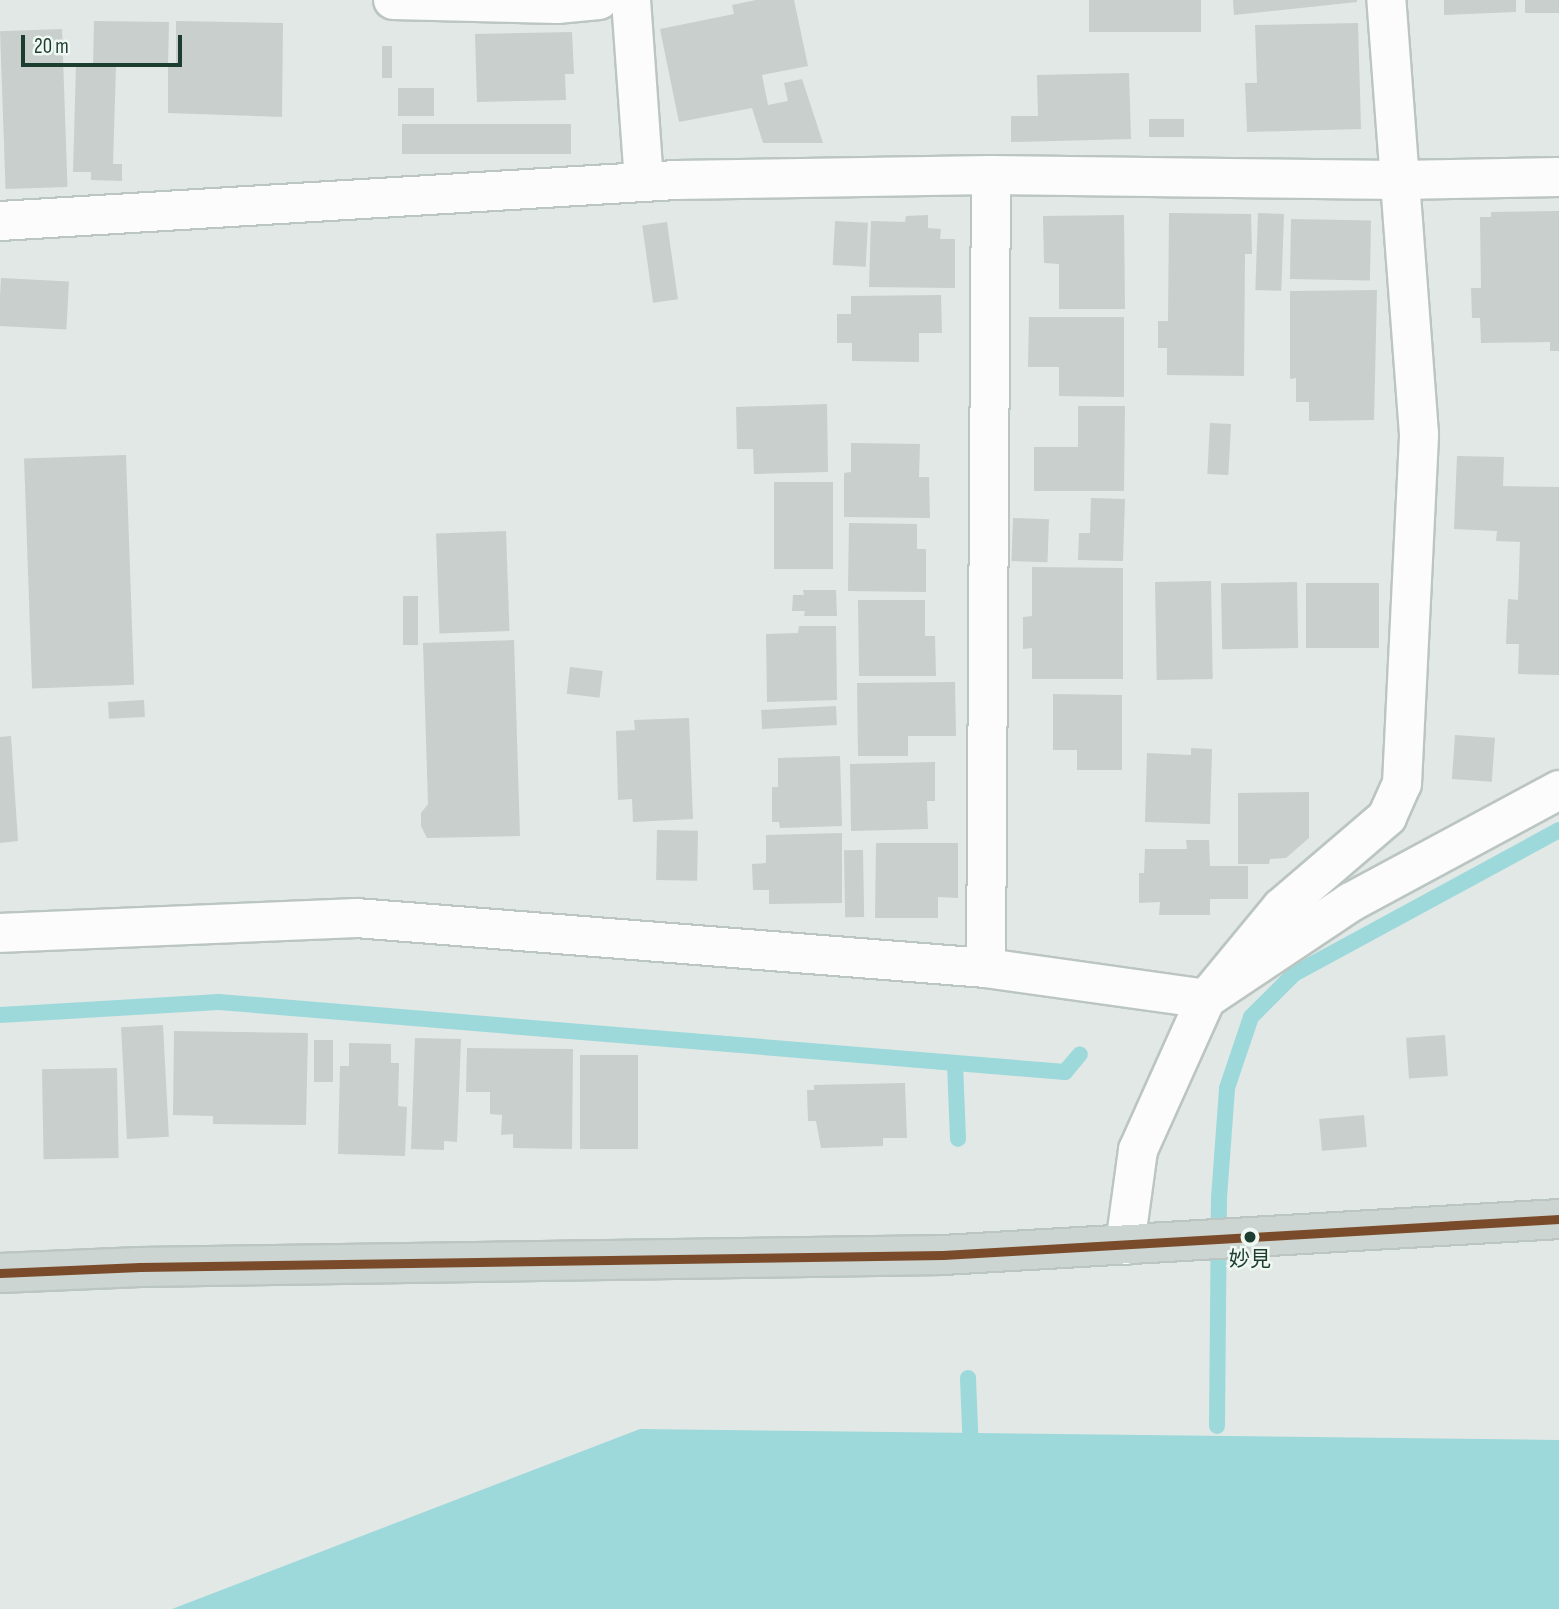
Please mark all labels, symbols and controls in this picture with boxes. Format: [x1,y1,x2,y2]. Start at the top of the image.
scale bar [24,21,186,65]
text: 20 m [34,34,69,59]
marker: 妙見 [1243,1230,1257,1244]
place label: 妙見 [1229,1247,1271,1273]

